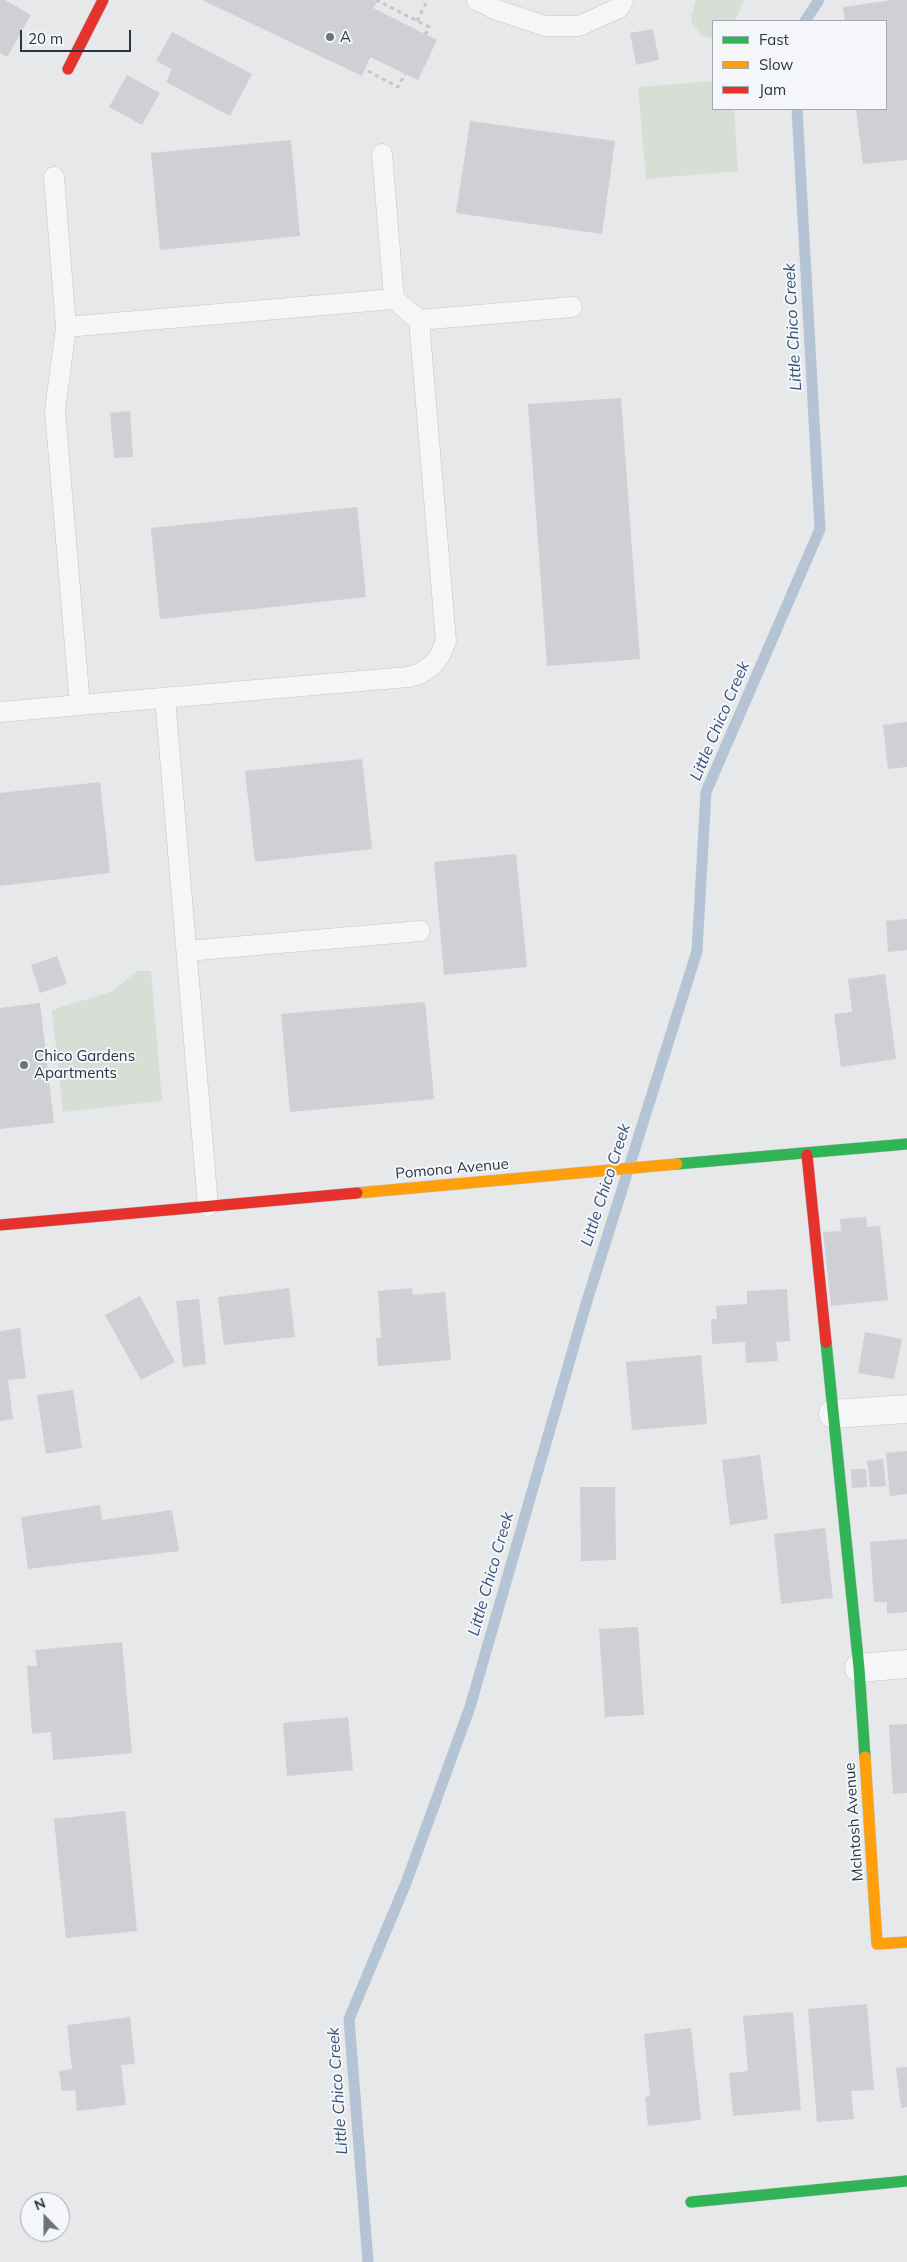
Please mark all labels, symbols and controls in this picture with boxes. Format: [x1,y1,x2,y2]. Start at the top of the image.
scale bar [22,20,134,52]
legend [712,20,887,110]
place label: A [340,28,351,46]
text: 20 m [28,29,63,48]
text: Fast [759,30,789,49]
marker: A [324,31,336,43]
text: Slow [759,55,793,74]
text: Jam [759,80,786,99]
water label: Little Chico Creek [780,263,806,391]
water label: Little Chico Creek [686,658,754,784]
place label: Chico Gardens Apartments [34,1047,135,1082]
marker: Chico Gardens Apartments [18,1059,30,1071]
water label: Little Chico Creek [577,1121,635,1249]
street label: Pomona Avenue [395,1155,509,1183]
water label: Little Chico Creek [464,1510,518,1638]
street label: McIntosh Avenue [841,1762,867,1882]
water label: Little Chico Creek [324,2027,352,2155]
north arrow [20,2192,70,2242]
text: N [31,2194,48,2214]

